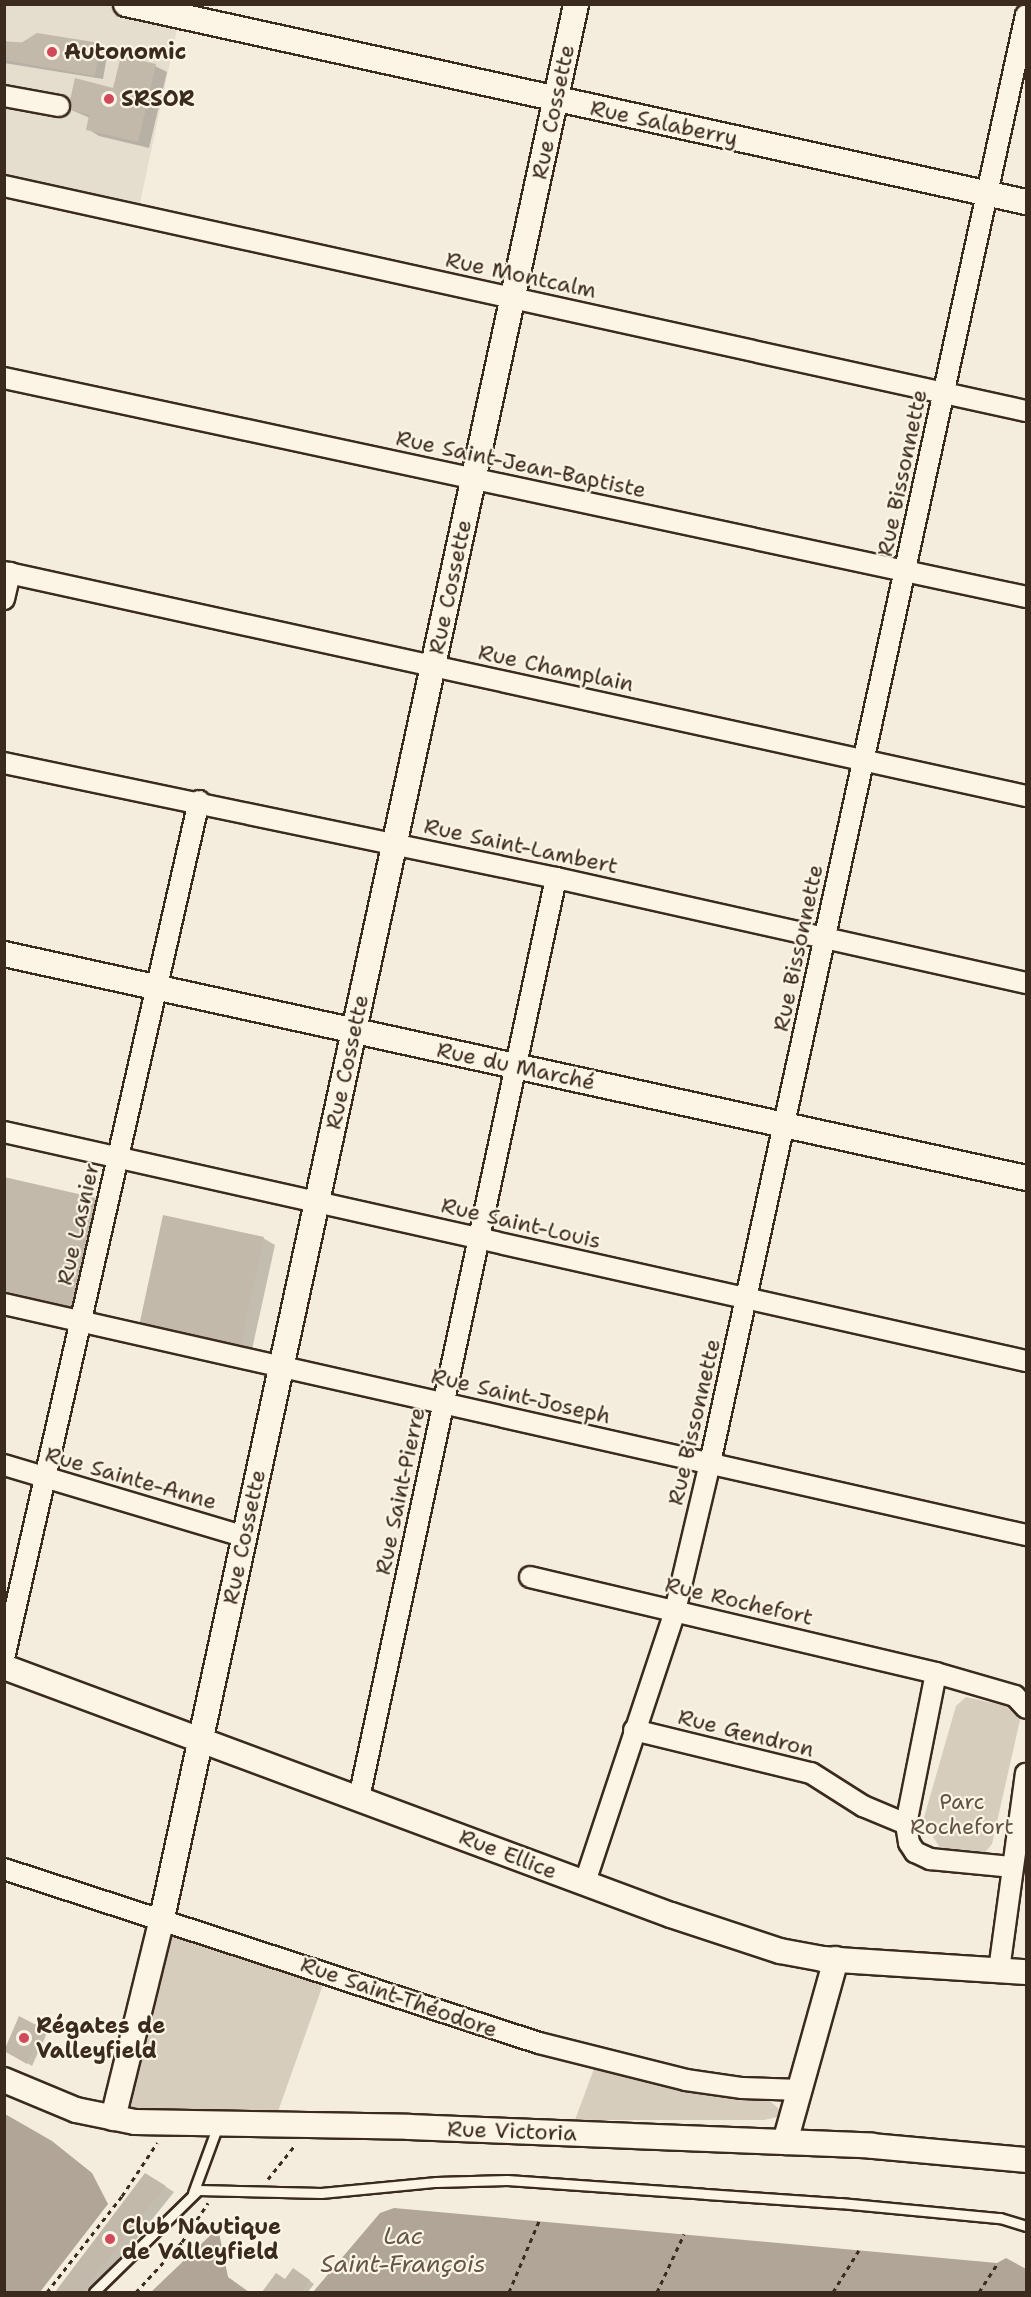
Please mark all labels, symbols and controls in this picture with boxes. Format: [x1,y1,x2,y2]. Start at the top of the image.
place label: Autonomic [64,39,186,65]
street label: Rue Cossette [526,42,580,182]
marker: Autonomic [45,45,59,59]
place label: SRSOR [121,86,195,112]
marker: SRSOR [102,92,116,106]
street label: Rue Salaberry [588,94,740,152]
street label: Rue Montcalm [443,246,599,304]
street label: Rue Bissonnette [871,387,933,559]
street label: Rue Saint-Jean-Baptiste [394,425,648,503]
street label: Rue Cossette [423,517,477,657]
street label: Rue Champlain [476,639,636,697]
street label: Rue Saint-Lambert [422,813,620,879]
street label: Rue Bissonnette [767,862,829,1034]
street label: Rue Cossette [320,992,374,1132]
street label: Rue du Marché [434,1036,598,1096]
street label: Rue Lasnier [51,1160,105,1288]
street label: Rue Saint-Louis [439,1192,603,1254]
street label: Rue Bissonnette [662,1336,726,1508]
street label: Rue Saint-Joseph [429,1362,613,1430]
street label: Rue Saint-Pierre [369,1405,431,1577]
street label: Rue Sainte-Anne [42,1441,220,1515]
street label: Rue Cossette [217,1467,271,1607]
street label: Rue Rochefort [662,1571,816,1631]
street label: Rue Gendron [675,1703,817,1763]
park label: Parc Rochefort [910,1788,1014,1840]
street label: Rue Ellice [455,1823,561,1885]
street label: Rue Saint-Théodore [297,1951,501,2043]
place label: Régates de Valleyfield [36,2012,165,2064]
marker: Régates de Valleyfield [17,2031,31,2045]
street label: Rue Victoria [447,2116,577,2146]
place label: Club Nautique de Valleyfield [122,2213,281,2264]
water label: Lac Saint-François [320,2223,486,2279]
marker: Club Nautique de Valleyfield [103,2232,117,2246]

